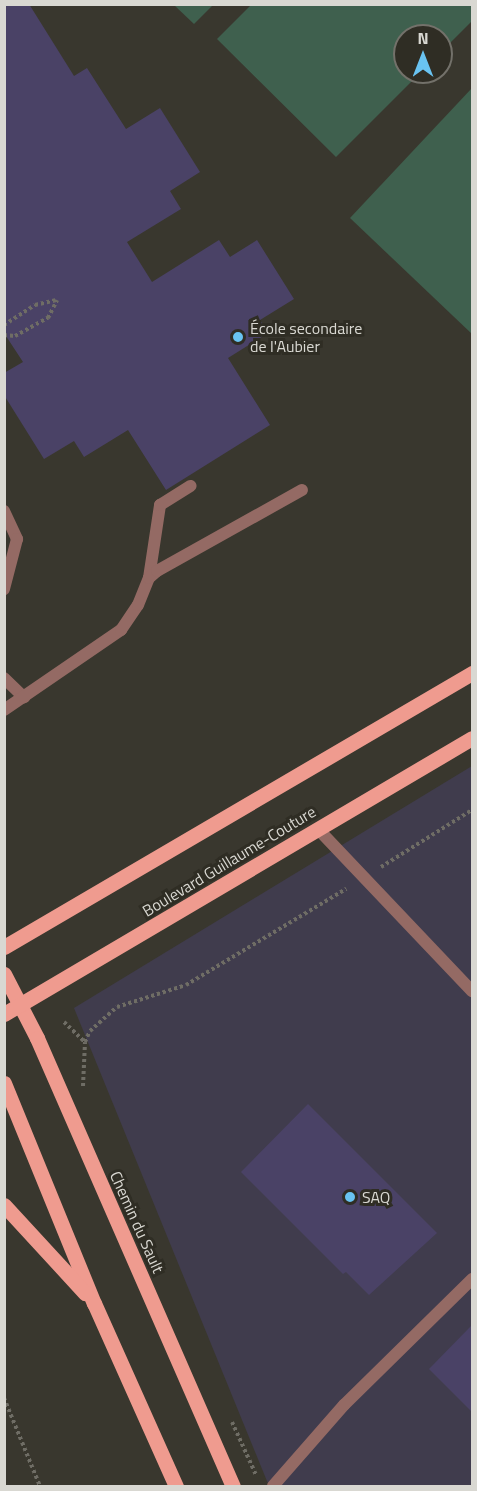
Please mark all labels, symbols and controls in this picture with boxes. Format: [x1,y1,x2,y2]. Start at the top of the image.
north arrow [393,24,453,84]
text: N [417,26,429,50]
place label: École secondaire de l'Aubier [250,318,362,356]
marker: École secondaire de l'Aubier [231,330,245,344]
street label: Boulevard Guillaume-Couture [139,802,319,920]
street label: Chemin du Sault [106,1168,168,1276]
place label: SAQ [362,1187,390,1207]
marker: SAQ [343,1190,357,1204]

